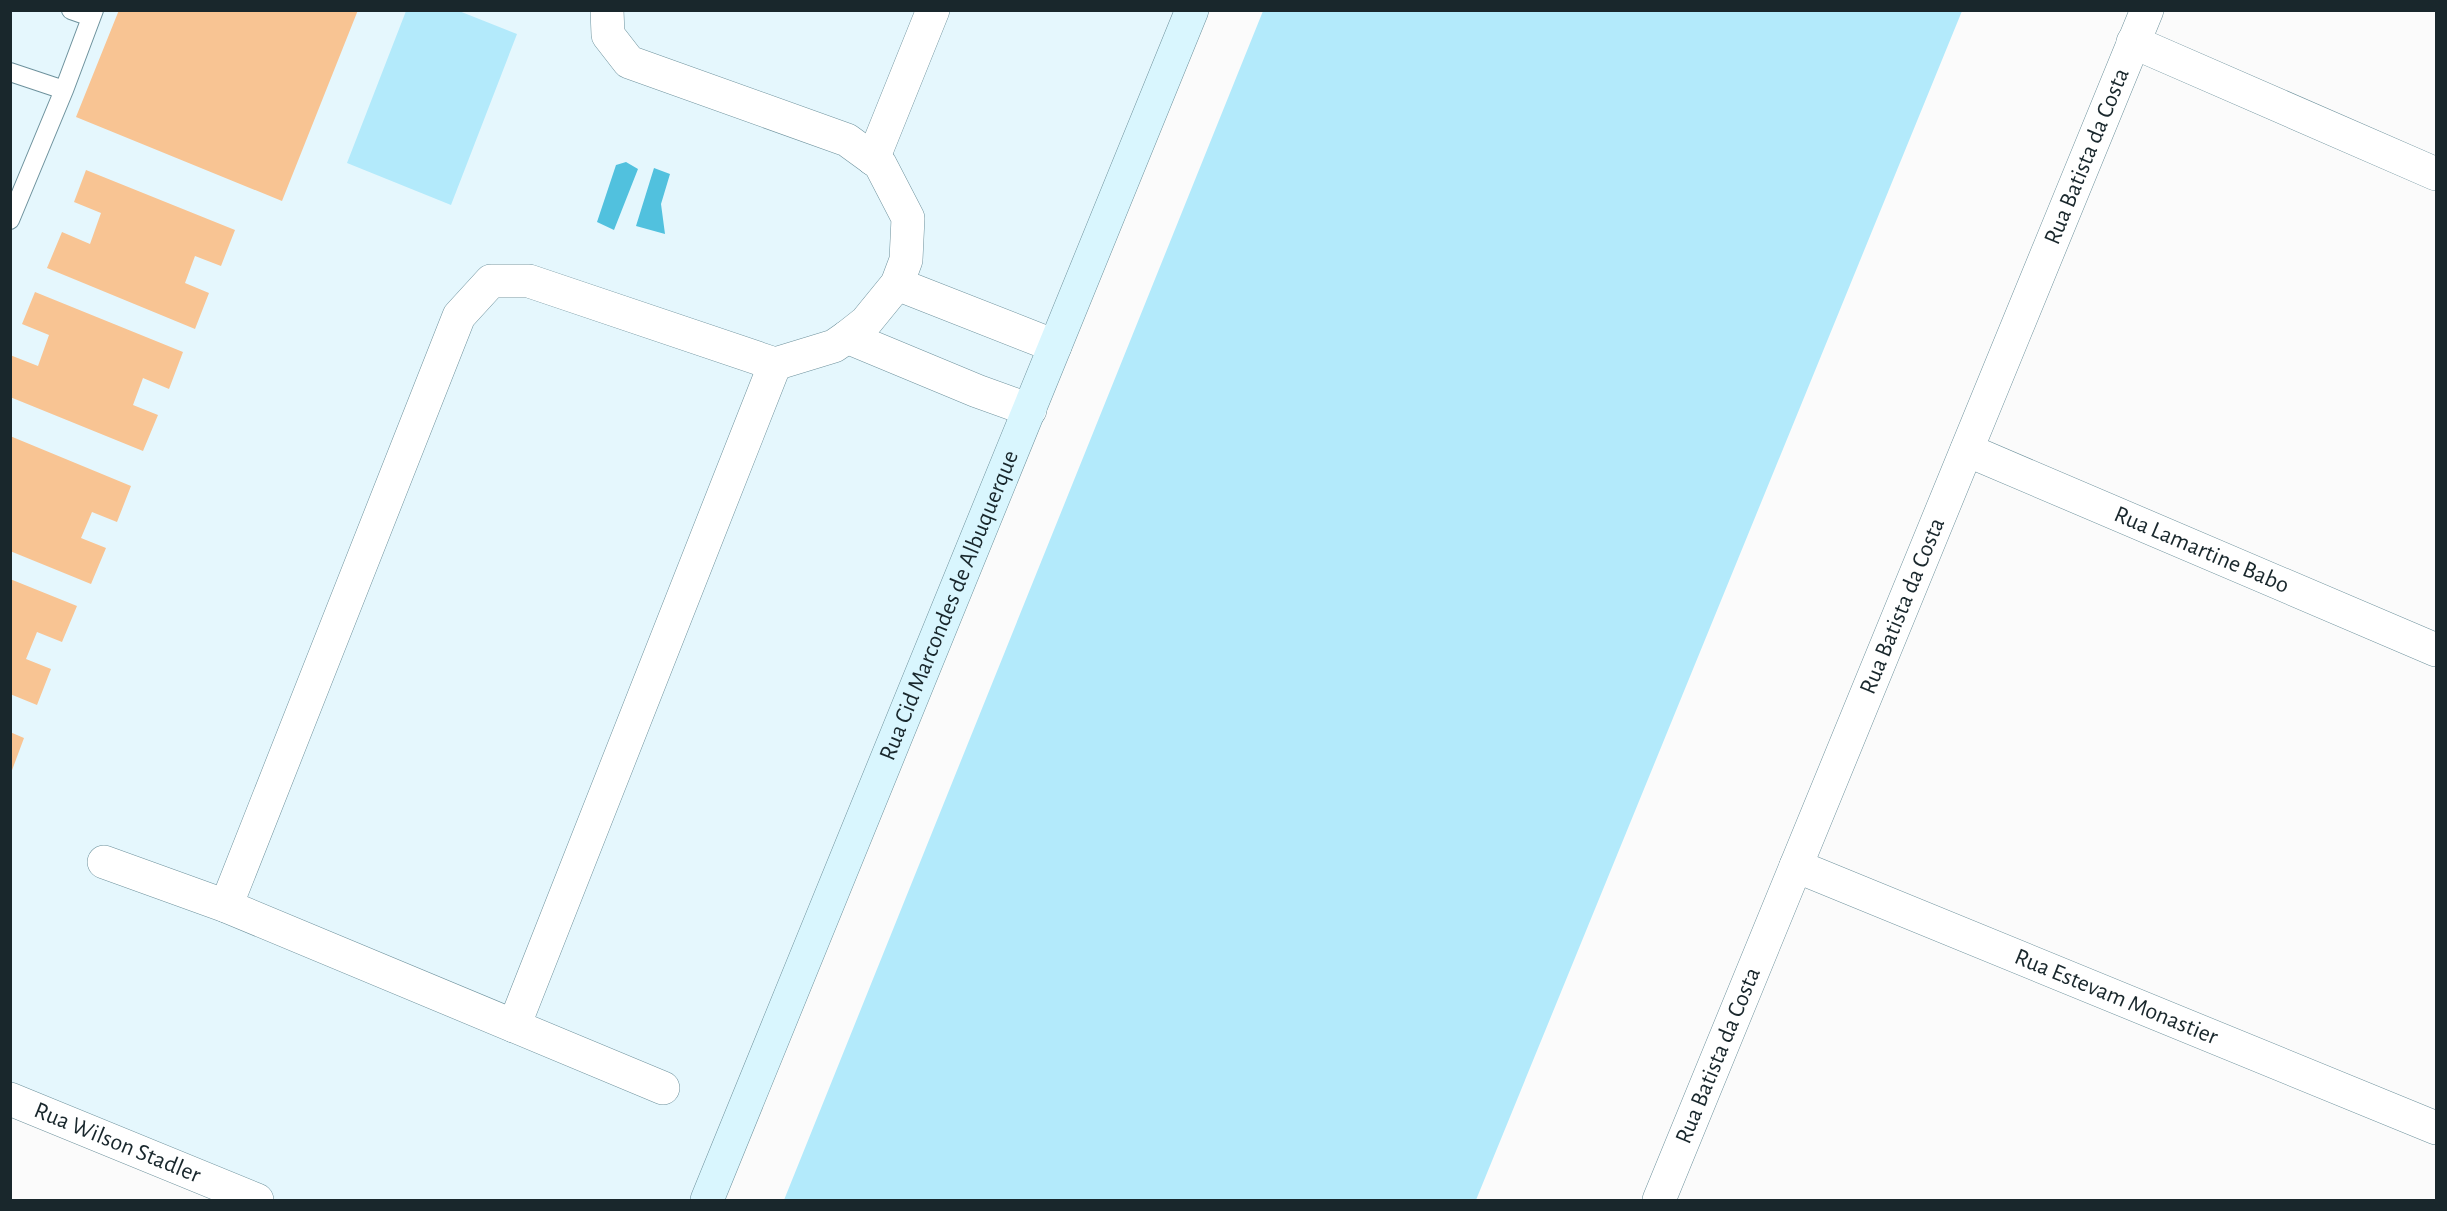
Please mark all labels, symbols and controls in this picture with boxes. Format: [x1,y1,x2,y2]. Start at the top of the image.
street label: Rua Batista da Costa [2040,65,2134,248]
street label: Rua Cid Marcondes de Albuquerque [875,447,1023,764]
street label: Rua Lamartine Babo [2110,502,2293,598]
street label: Rua Batista da Costa [1856,514,1949,698]
street label: Rua Estevam Monastier [2011,945,2222,1049]
street label: Rua Batista da Costa [1671,964,1765,1147]
street label: Rua Wilson Stadler [31,1098,204,1188]

